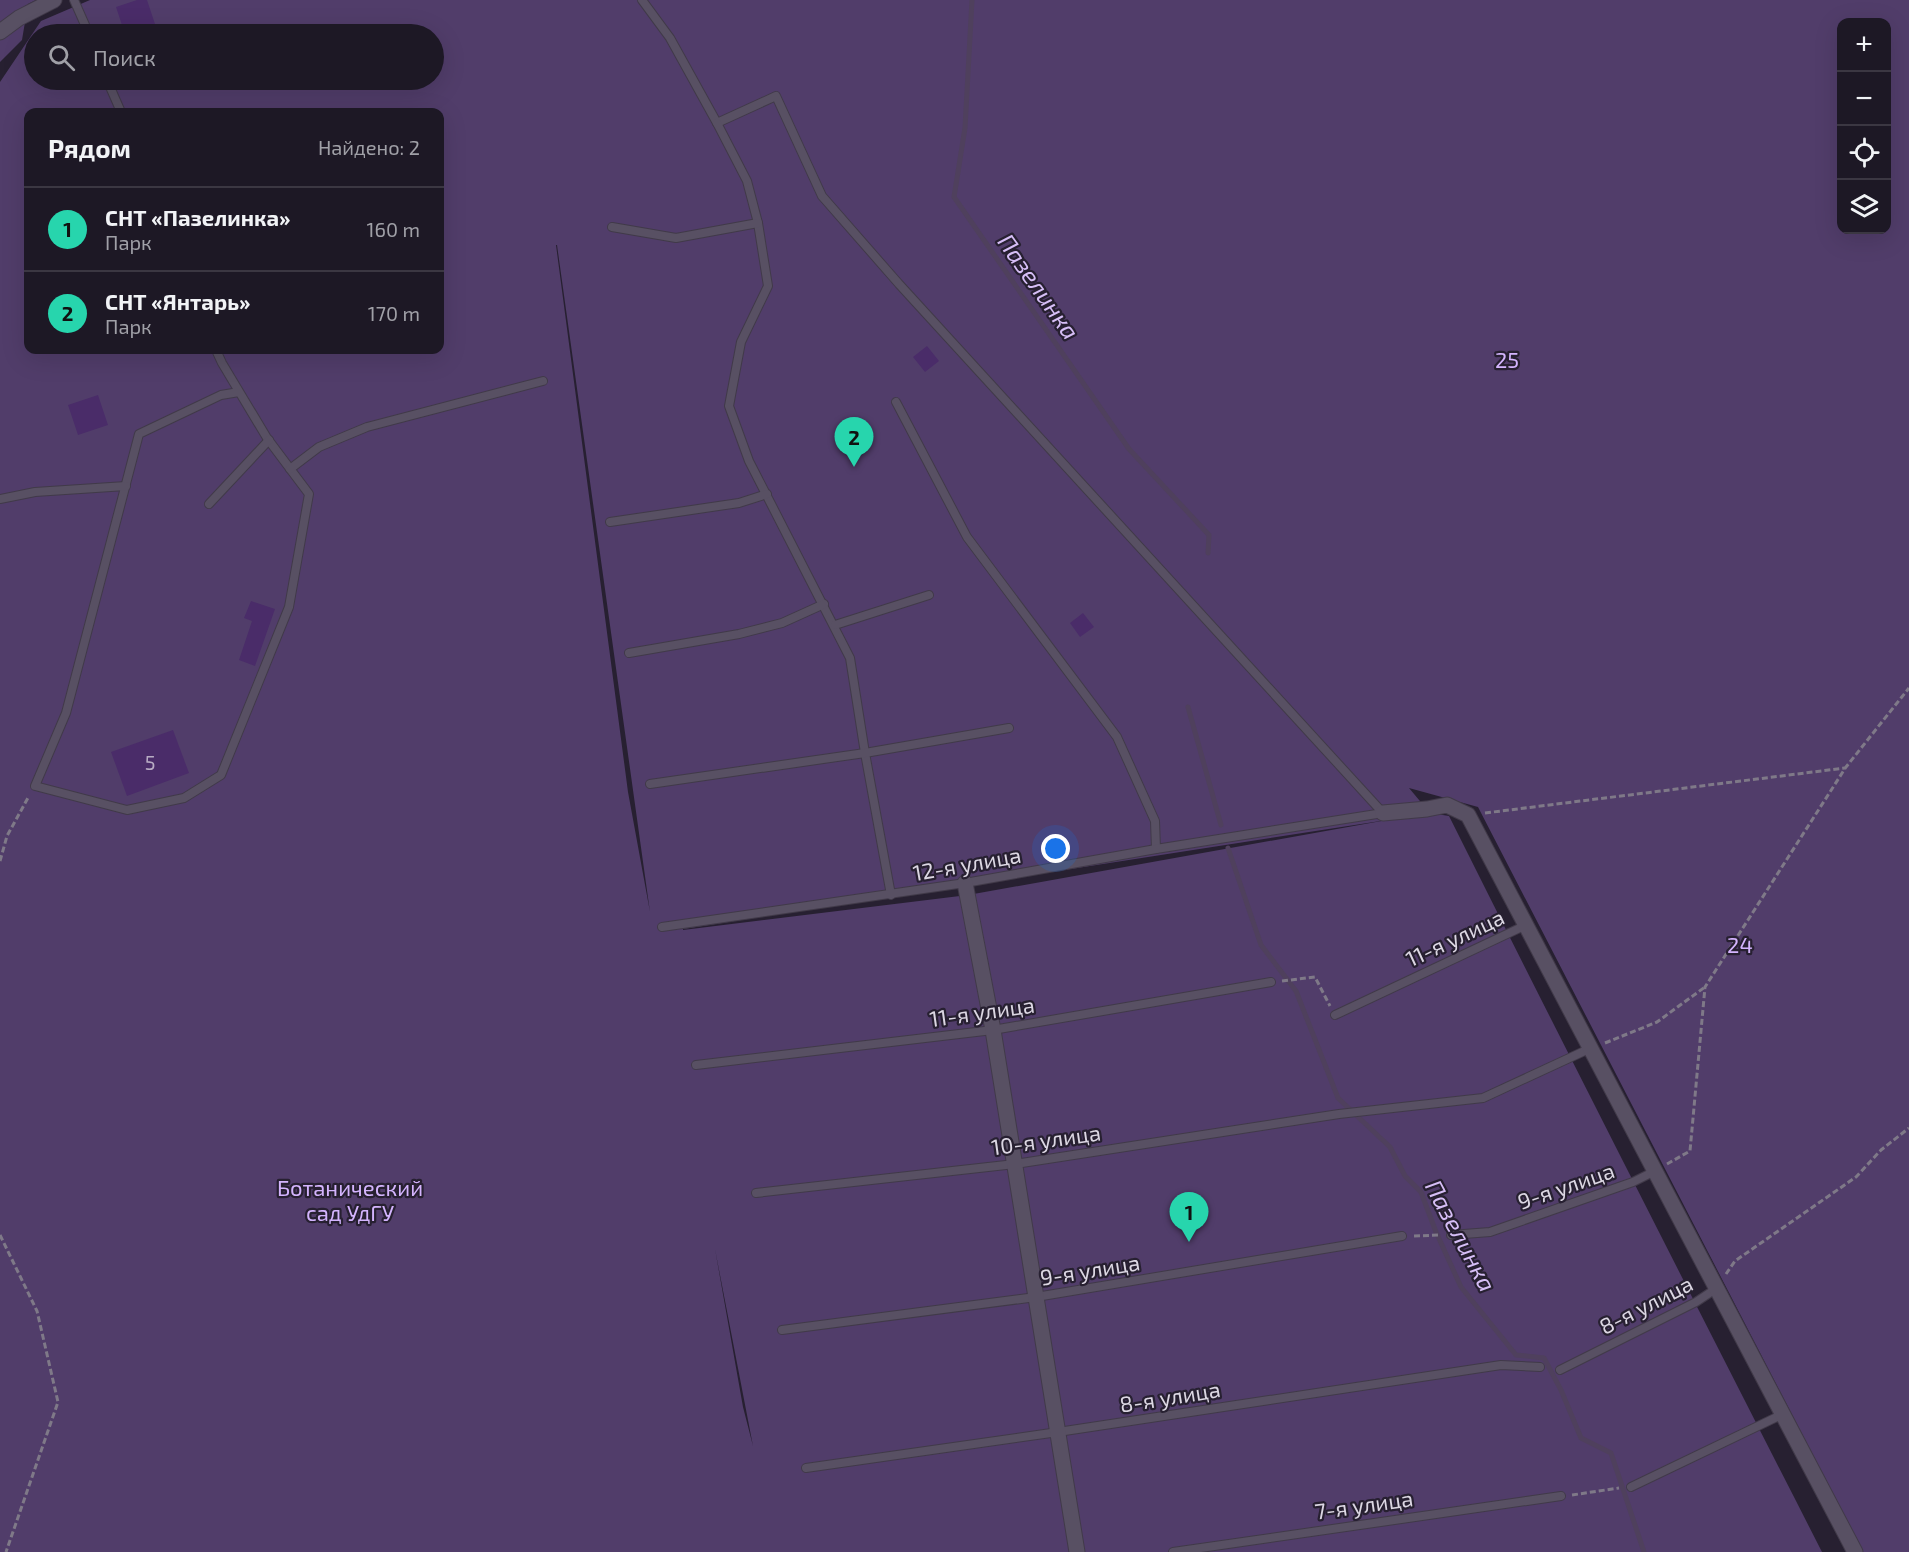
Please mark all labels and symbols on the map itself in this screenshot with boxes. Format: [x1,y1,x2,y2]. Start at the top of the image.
water label: Пазелинка [992,228,1086,345]
park label: 25 [1495,346,1519,372]
pin: 2 [834,418,874,467]
house number: 5 [145,750,155,774]
your location [1041,834,1070,863]
street label: 12-я улица [911,841,1023,886]
street label: 11-я улица [1401,903,1508,972]
park label: 24 [1727,931,1753,957]
street label: 11-я улица [928,991,1036,1032]
street label: 10-я улица [989,1118,1102,1161]
street label: 9-я улица [1514,1156,1618,1215]
park label: Ботанический сад УдГУ [277,1174,423,1225]
water label: Пазелинка [1420,1175,1503,1296]
pin: 1 [1170,1192,1208,1242]
street label: 9-я улица [1038,1248,1142,1291]
street label: 8-я улица [1594,1269,1697,1340]
street label: 8-я улица [1118,1375,1222,1418]
street label: 7-я улица [1313,1484,1415,1525]

